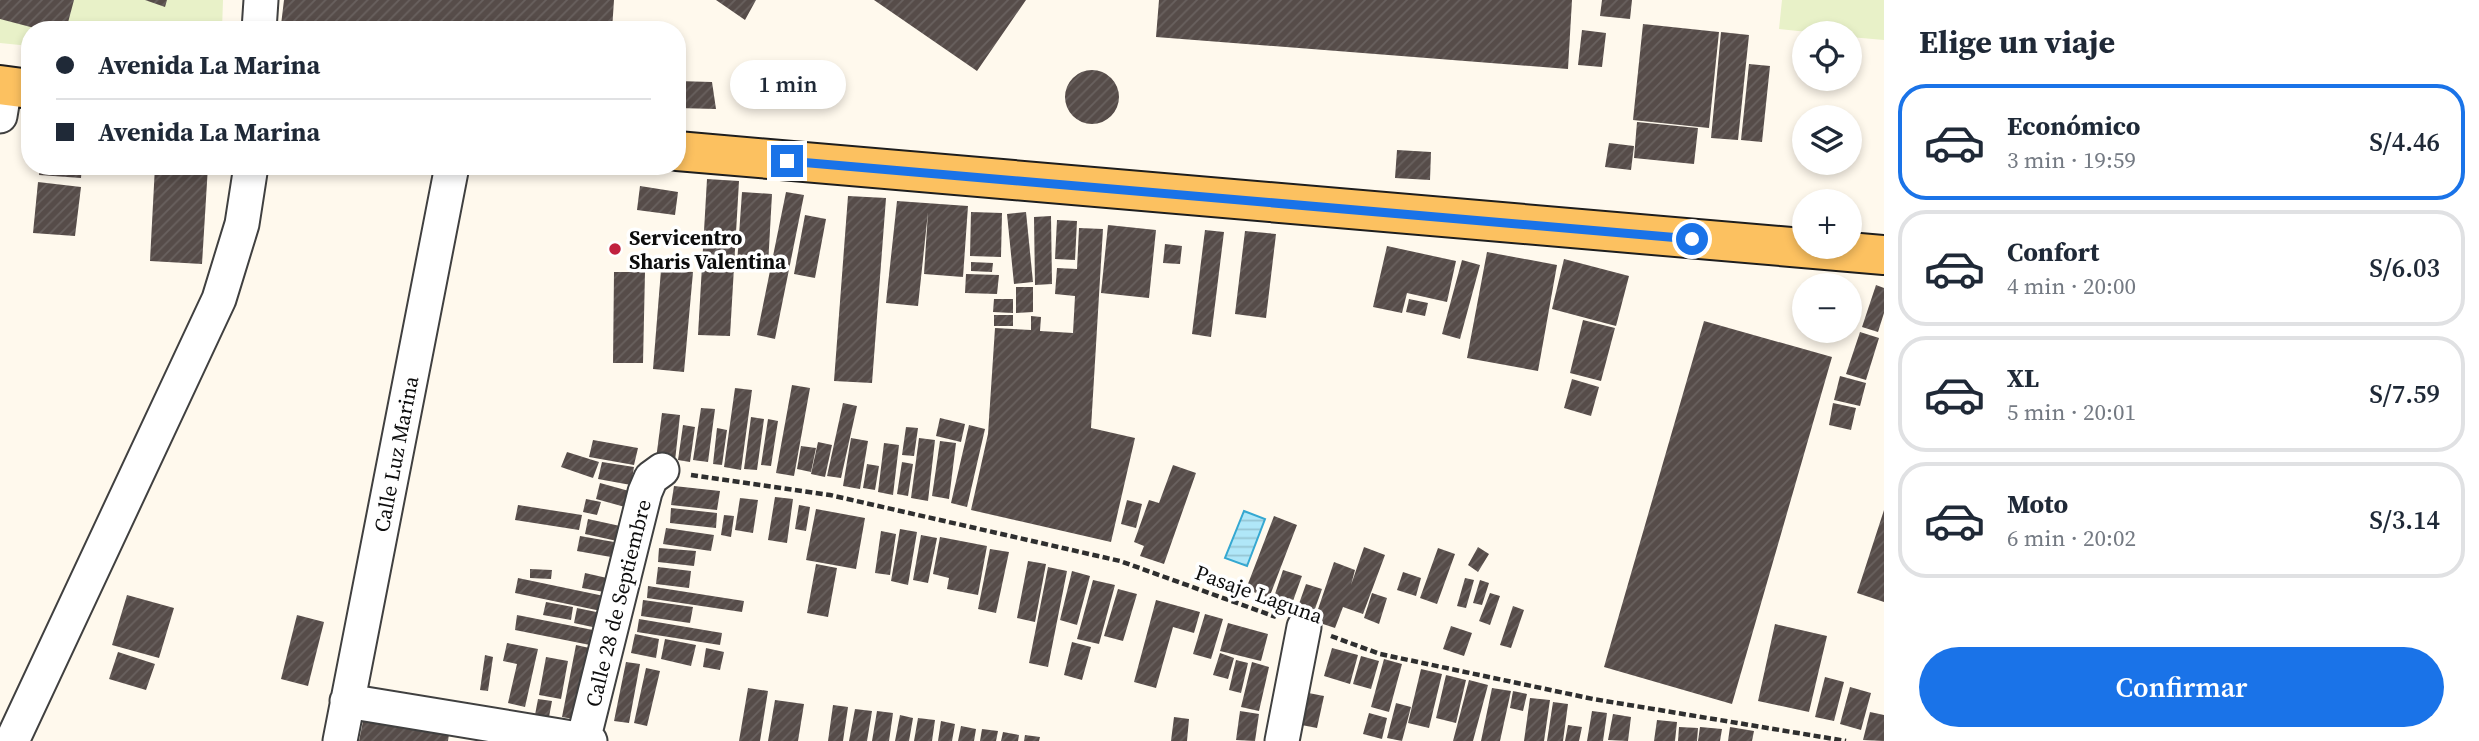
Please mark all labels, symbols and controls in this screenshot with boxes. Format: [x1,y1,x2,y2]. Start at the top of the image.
text: Elige un viaje [1919,20,2115,64]
map controls [1792,21,1862,343]
button: locate [1792,21,1862,91]
text: Avenida La Marina [98,47,320,83]
callout: 1 min [729,60,845,108]
text: 1 min [758,68,818,100]
button: layers [1792,105,1862,175]
text: Económico [2007,108,2140,144]
icon: car [1923,111,1986,174]
text: Avenida La Marina [98,114,320,150]
text: S/4.46 [2369,124,2440,160]
text: 3 min · 19:59 [2007,144,2136,176]
route end [771,145,803,177]
button: + [1792,189,1862,259]
place label: Servicentro Sharis Valentina [629,223,787,276]
route start [1676,223,1708,255]
text: Confort [2007,234,2099,270]
icon: car [1923,237,1986,300]
marker: Servicentro Sharis Valentina [607,241,623,257]
text: S/6.03 [2369,250,2440,286]
text: 4 min · 20:00 [2007,270,2136,302]
button: − [1792,273,1862,343]
text: XL [2007,360,2039,396]
icon: car [1923,363,1986,426]
street label: Calle Luz Marina [367,373,425,535]
text: S/7.59 [2369,376,2440,412]
text: 5 min · 20:01 [2007,396,2136,428]
text: Moto [2007,486,2068,522]
icon: car [1923,489,1986,552]
street label: Calle 28 de Septiembre [578,496,658,710]
text: S/3.14 [2369,502,2440,538]
text: 6 min · 20:02 [2007,522,2136,554]
street label: Pasaje Laguna [1191,557,1327,631]
button: Confirmar [1919,647,2444,727]

